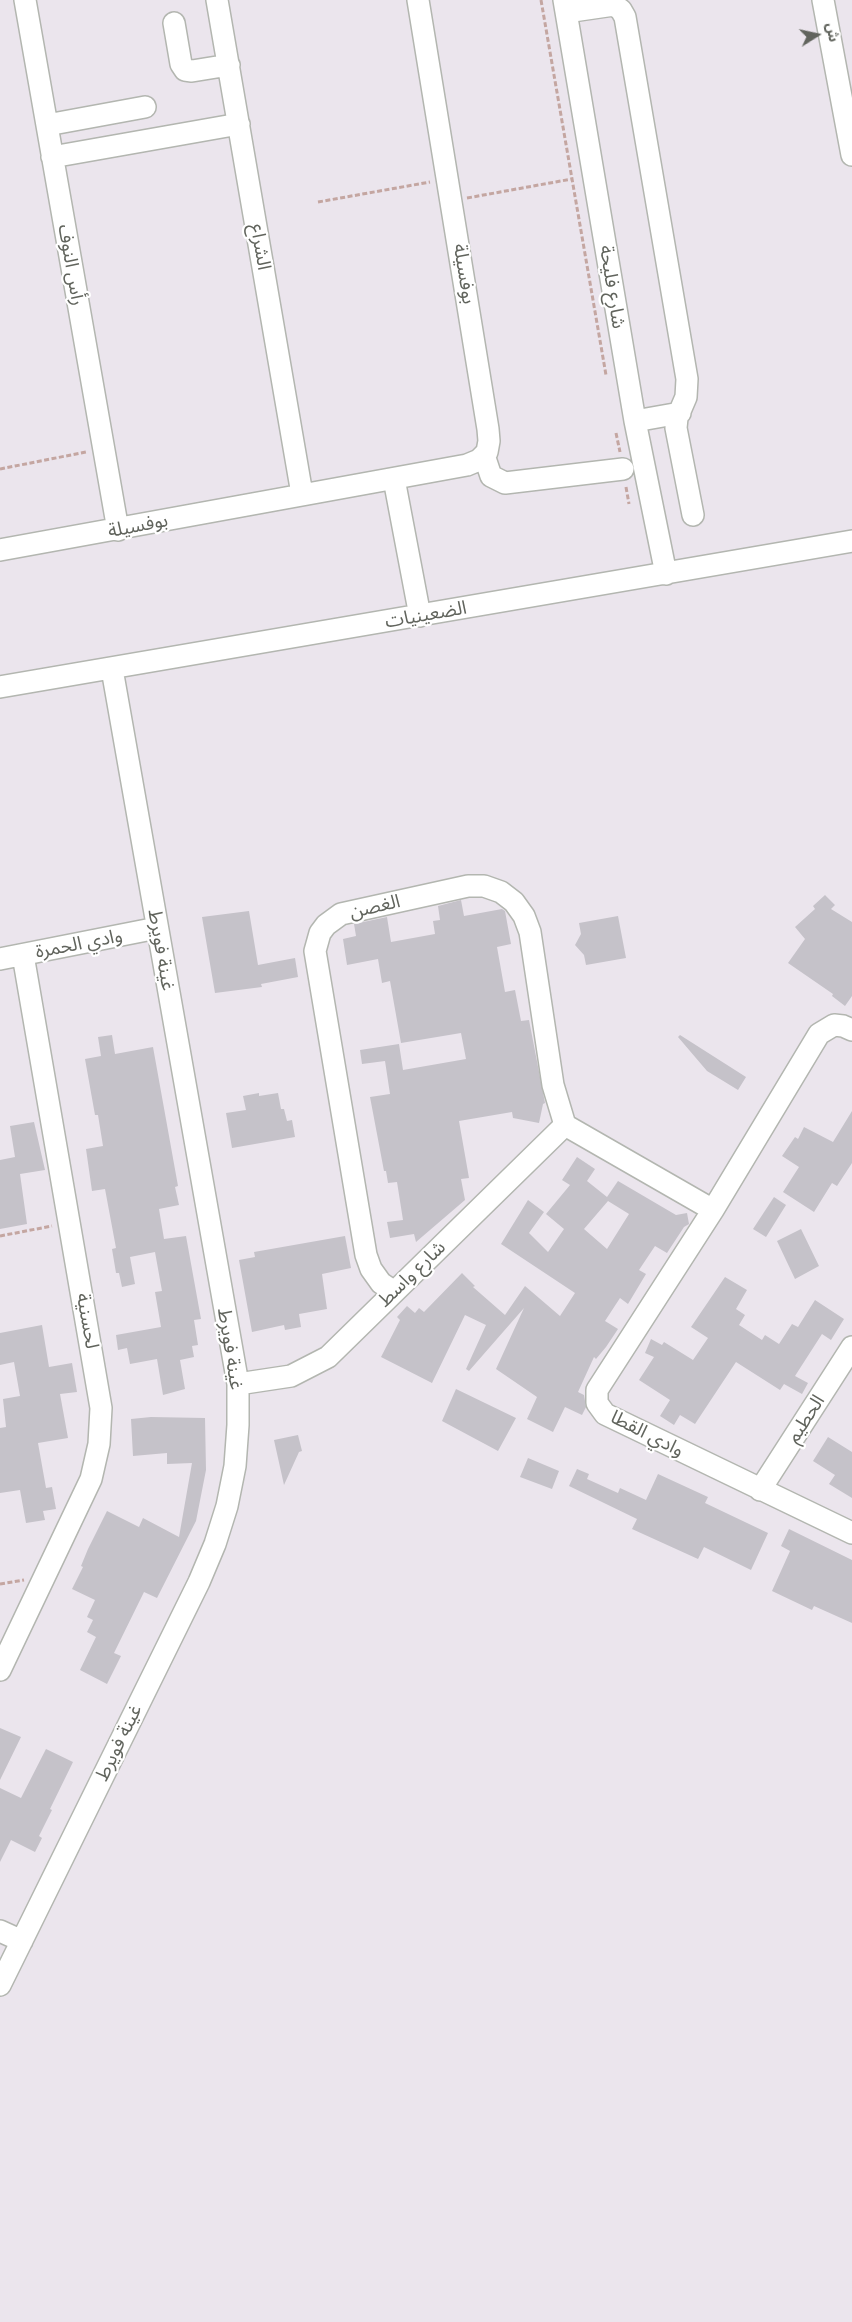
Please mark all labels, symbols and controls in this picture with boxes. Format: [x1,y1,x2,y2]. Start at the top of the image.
north arrow [792,10,842,60]
text: ش [822,21,842,43]
street label: الشراع [245,222,275,272]
street label: رأس النوف [53,223,89,307]
street label: بوفسيلة [448,242,480,306]
street label: شارع فليحة [594,244,630,330]
street label: بوفسيلة [106,509,170,543]
street label: الضعينيات [383,597,469,633]
street label: الغصن [347,890,403,924]
street label: غينة فويرط [143,908,179,992]
street label: وادي الحمرة [34,924,124,964]
street label: شارع واسط [373,1236,451,1312]
street label: لحسنية [71,1291,103,1351]
street label: غينة فويرط [212,1307,248,1391]
street label: الحطيم [782,1391,830,1447]
street label: وادي القطا [607,1406,687,1462]
street label: غينة فويرط [91,1701,147,1785]

